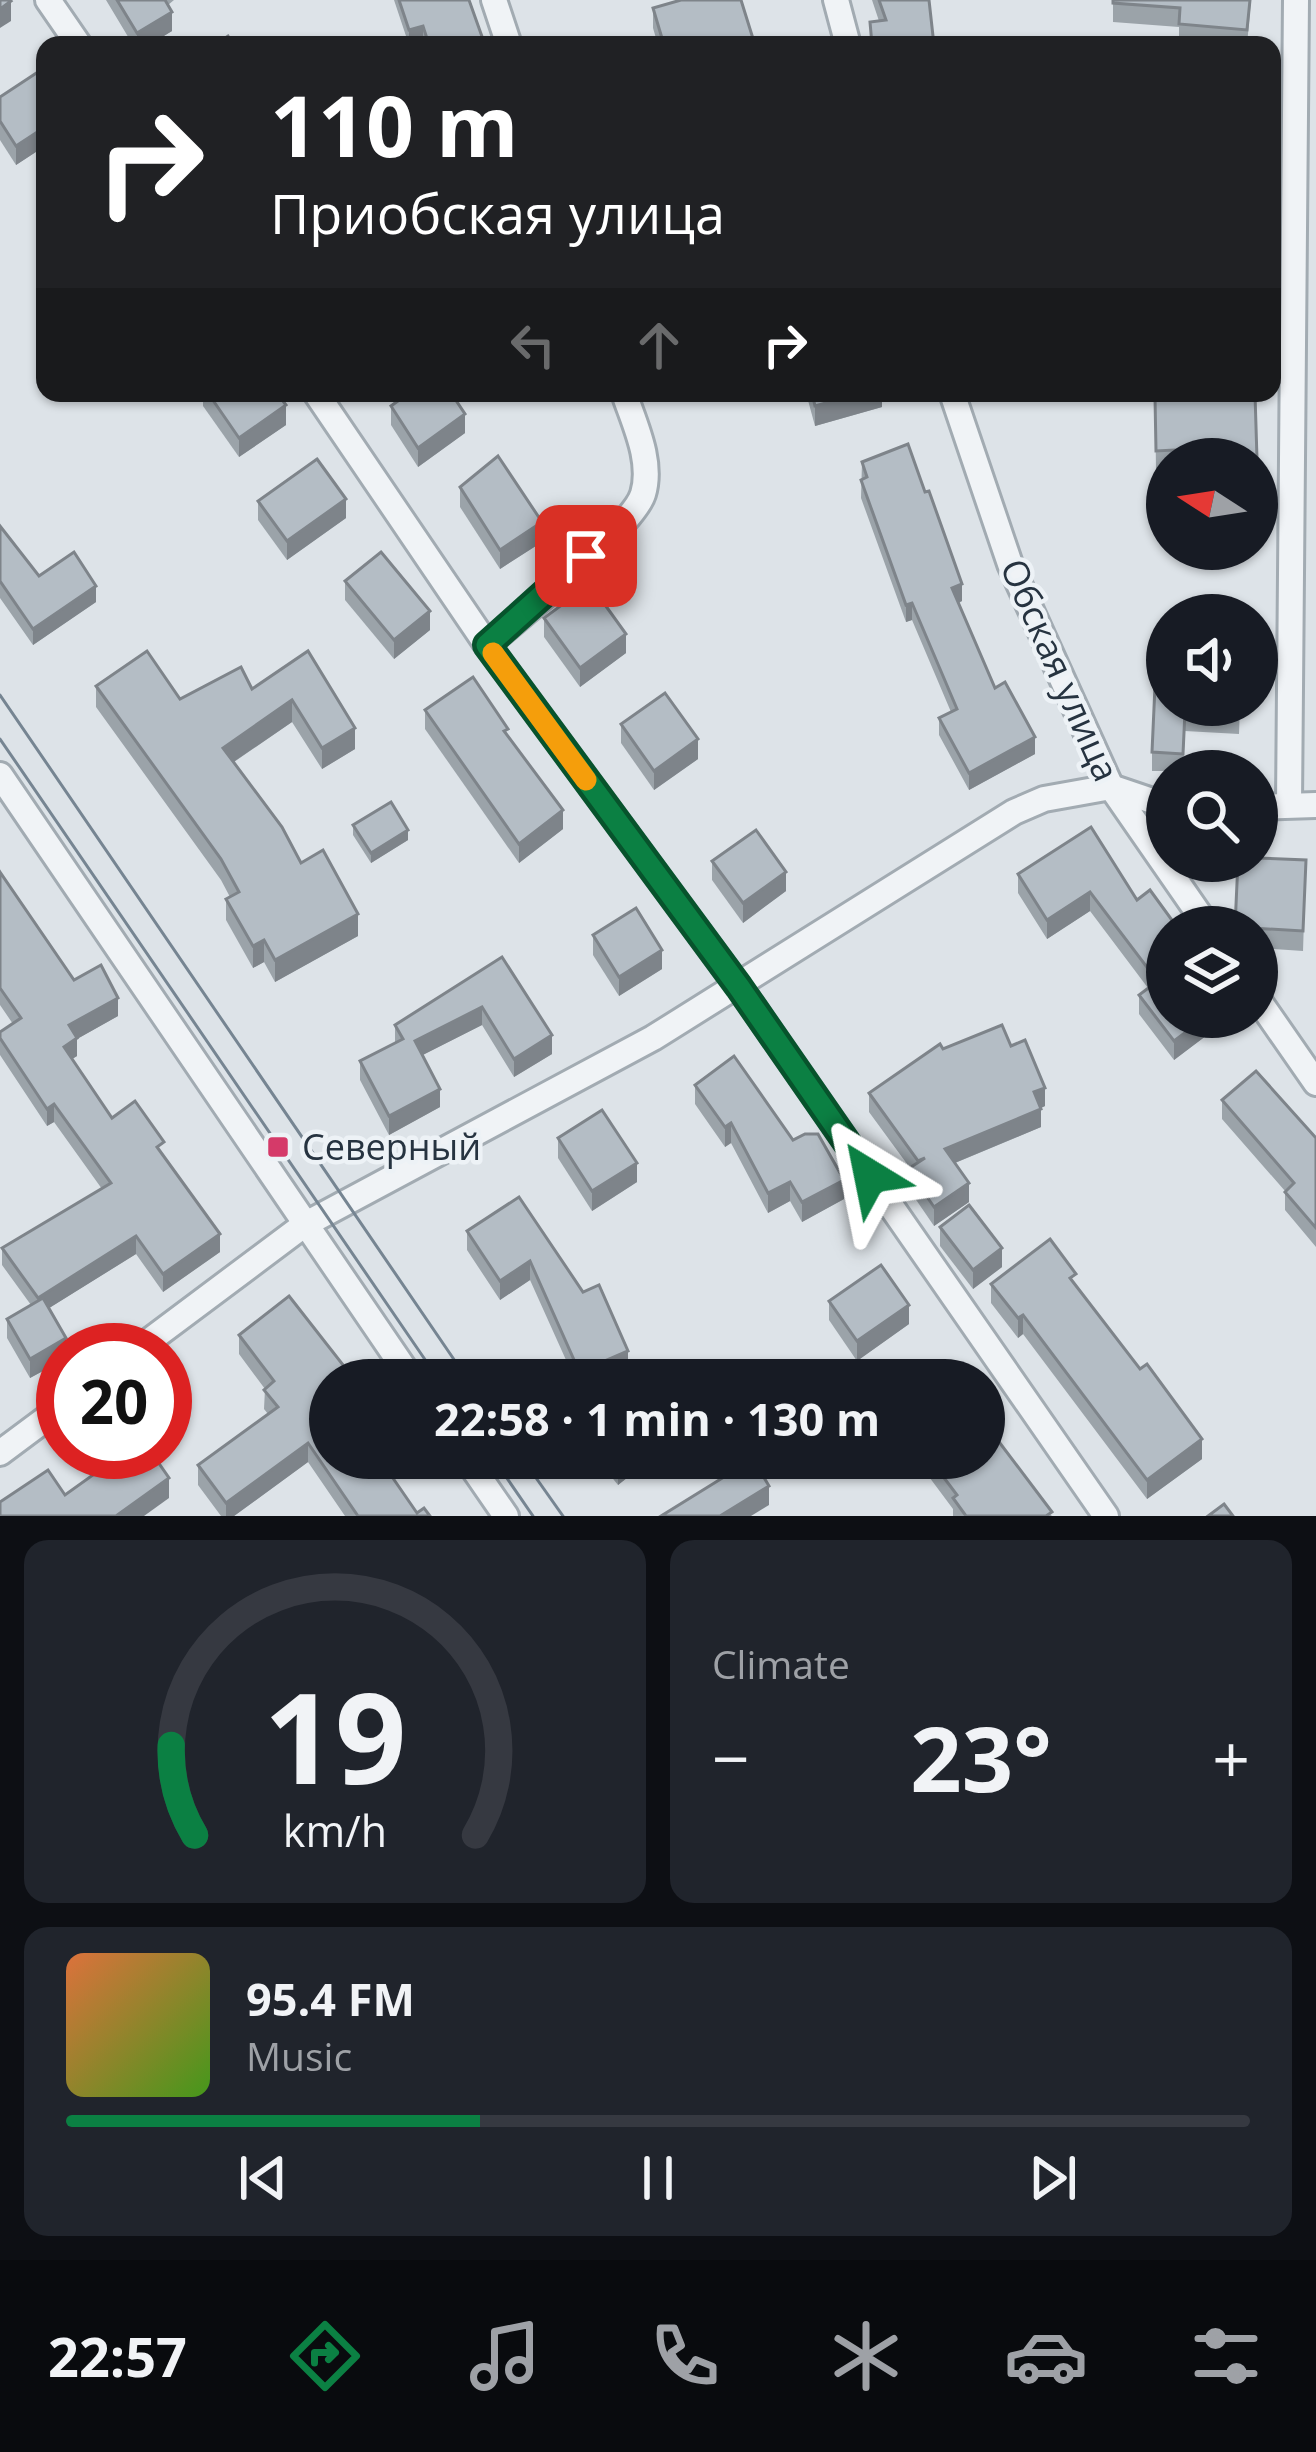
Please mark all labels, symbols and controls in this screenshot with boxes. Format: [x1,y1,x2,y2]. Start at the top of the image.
text: 110 m [270,67,518,182]
icon: right [72,84,228,240]
text: Приобская улица [270,176,725,250]
icon: left [500,312,566,378]
icon: ahead [626,312,692,378]
icon: right [752,312,818,378]
north arrow [1146,438,1278,570]
map controls [1146,438,1278,1038]
pin [535,505,637,607]
icon: arrive [553,523,619,589]
street label: Обская улица [990,551,1131,789]
button: sound [1146,594,1278,726]
button: search [1146,750,1278,882]
button: layers [1146,906,1278,1038]
position arrow [807,1113,933,1239]
place label: Северный [302,1122,481,1171]
marker: Северный [265,1134,291,1160]
speed limit sign: 20 [36,1323,192,1479]
text: 22:58 · 1 min · 130 m [434,1388,880,1449]
text: Climate [712,1637,850,1690]
text: 19 [264,1651,406,1821]
text: 23° [910,1696,1052,1818]
text: − [712,1712,750,1802]
text: + [1212,1712,1250,1802]
text: km/h [283,1800,387,1859]
text: 95.4 FM [246,1968,415,2029]
text: Music [246,2029,352,2082]
icon: previous [230,2145,296,2211]
icon: pause [625,2145,691,2211]
icon: next [1020,2145,1086,2211]
icon: directions [283,2314,367,2398]
icon: music [463,2314,547,2398]
icon: phone [643,2314,727,2398]
icon: climate [824,2314,908,2398]
icon: car [1004,2314,1088,2398]
icon: filters [1184,2314,1268,2398]
text: 22:57 [48,2319,187,2393]

